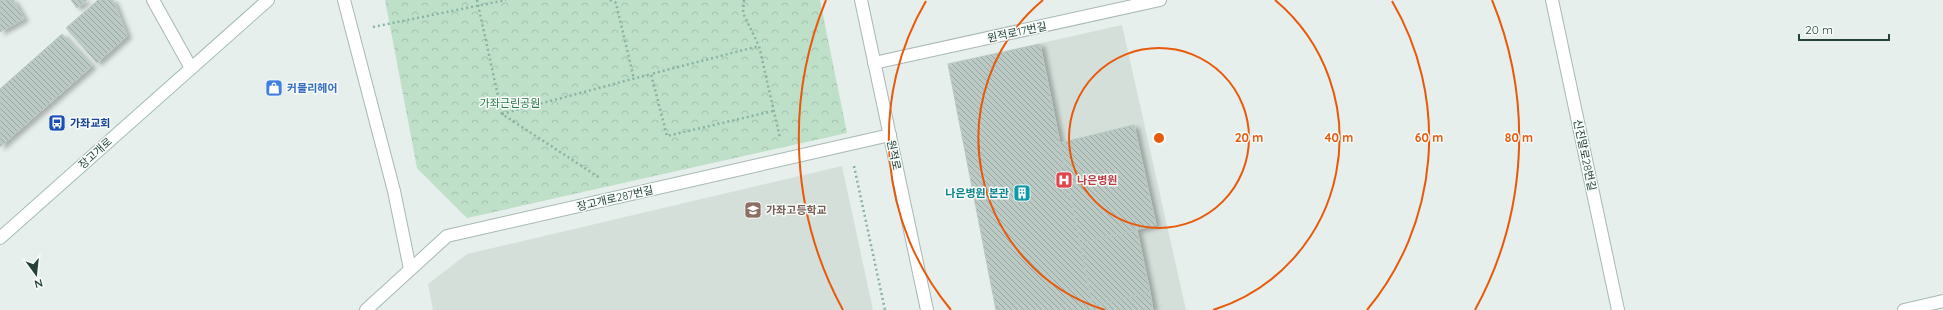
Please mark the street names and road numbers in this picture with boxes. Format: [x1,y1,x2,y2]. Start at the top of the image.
street label: 원적로17번길 [986,19,1048,45]
street label: 신진말로28번길 [1571,118,1599,192]
street label: 장고개로 [75,134,115,172]
street label: 원적로 [884,139,904,171]
street label: 장고개로287번길 [575,182,655,214]

